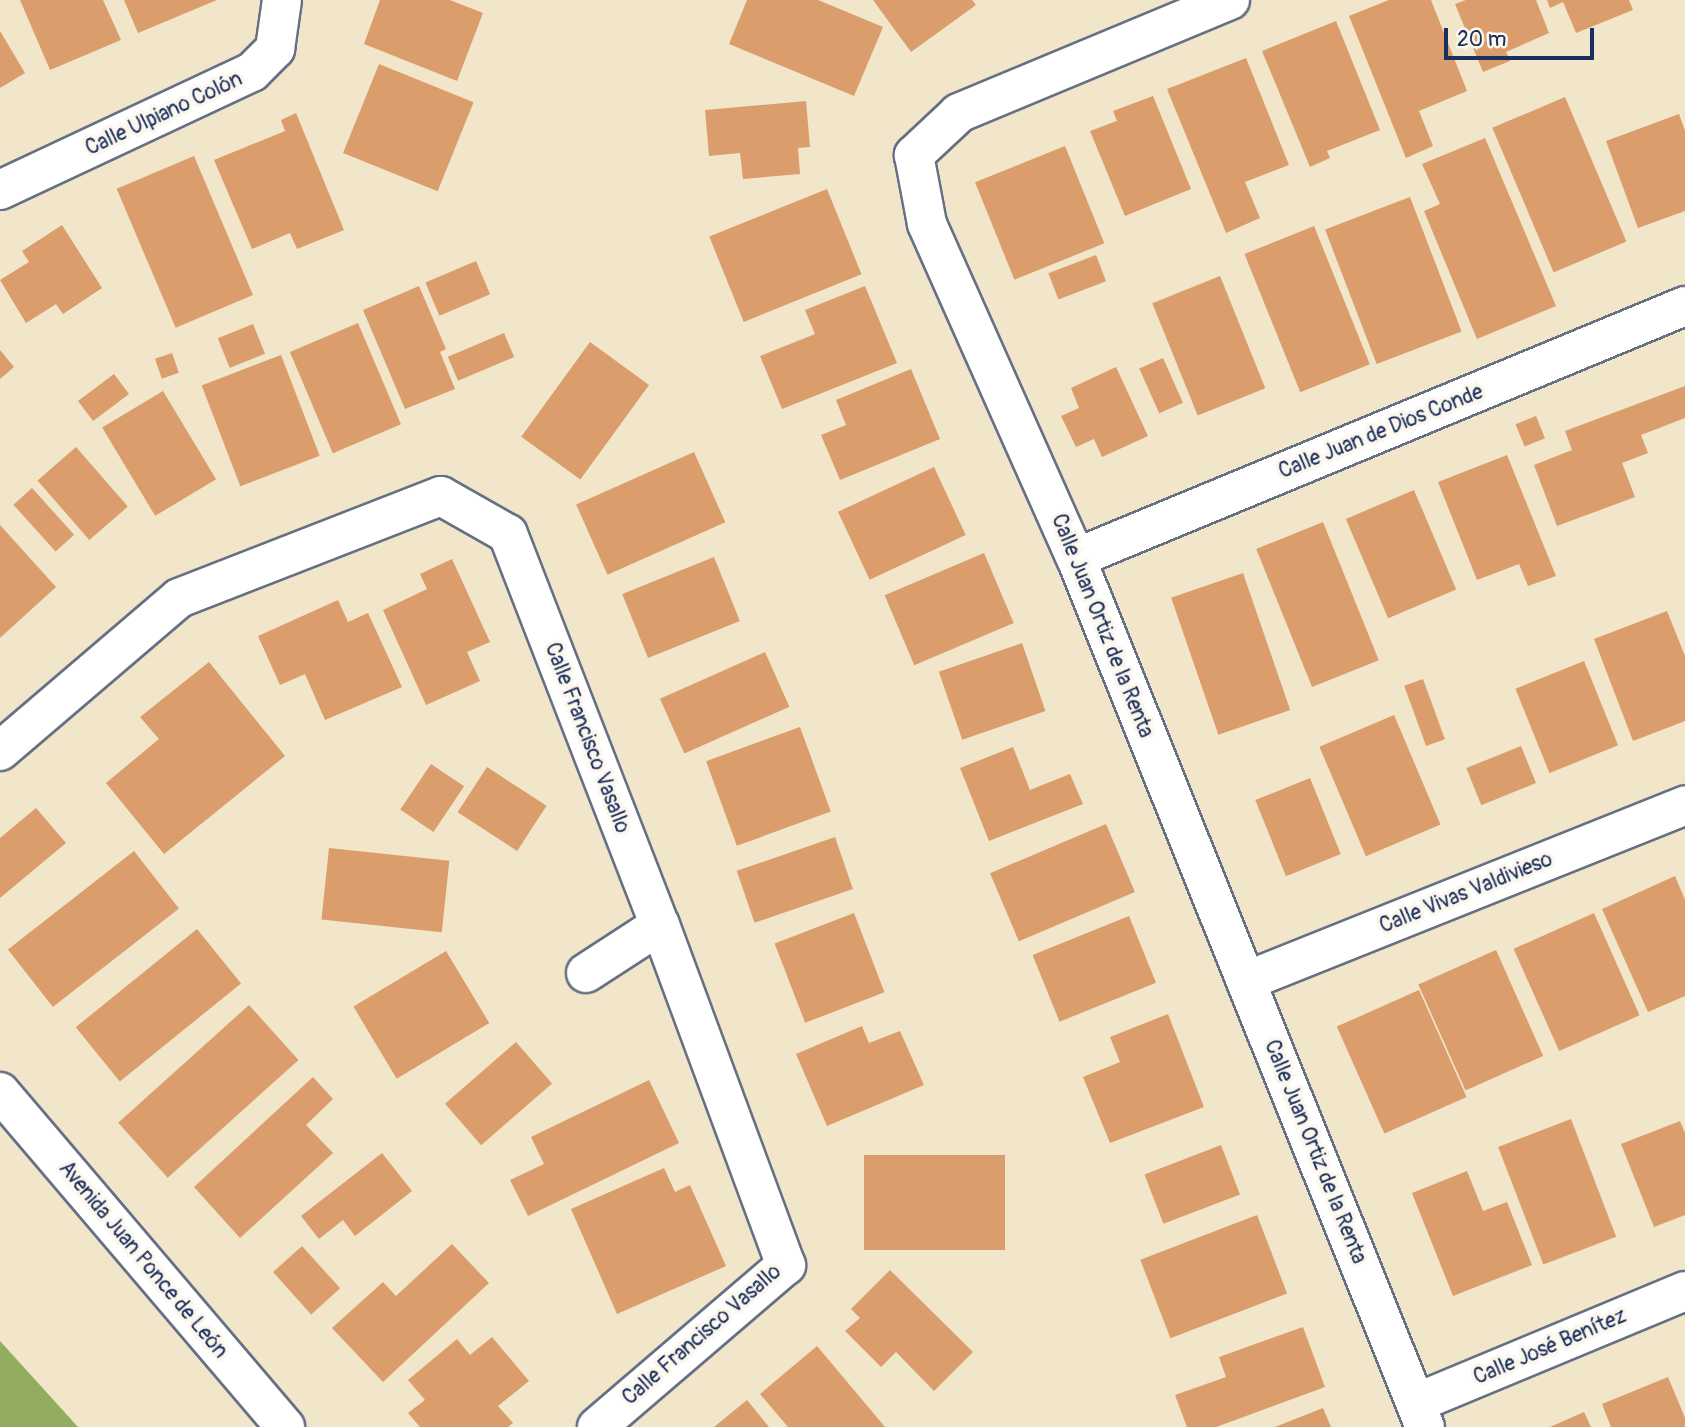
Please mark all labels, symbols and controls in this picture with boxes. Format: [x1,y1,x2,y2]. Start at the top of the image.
scale bar [1447,14,1598,58]
text: 20 m [1457,26,1506,53]
street label: Calle Ulpiano Colón [82,67,246,161]
street label: Calle Juan de Dios Conde [1275,379,1487,485]
street label: Calle Juan Ortiz de la Renta [1046,510,1158,742]
street label: Calle Francisco Vasallo [539,639,635,837]
street label: Calle Vivas Valdivieso [1376,847,1556,939]
street label: Calle Juan Ortiz de la Renta [1259,1036,1371,1268]
street label: Avenida Juan Ponce de León [53,1156,233,1364]
street label: Calle Francisco Vasallo [618,1259,786,1411]
street label: Calle José Benítez [1470,1303,1630,1391]

